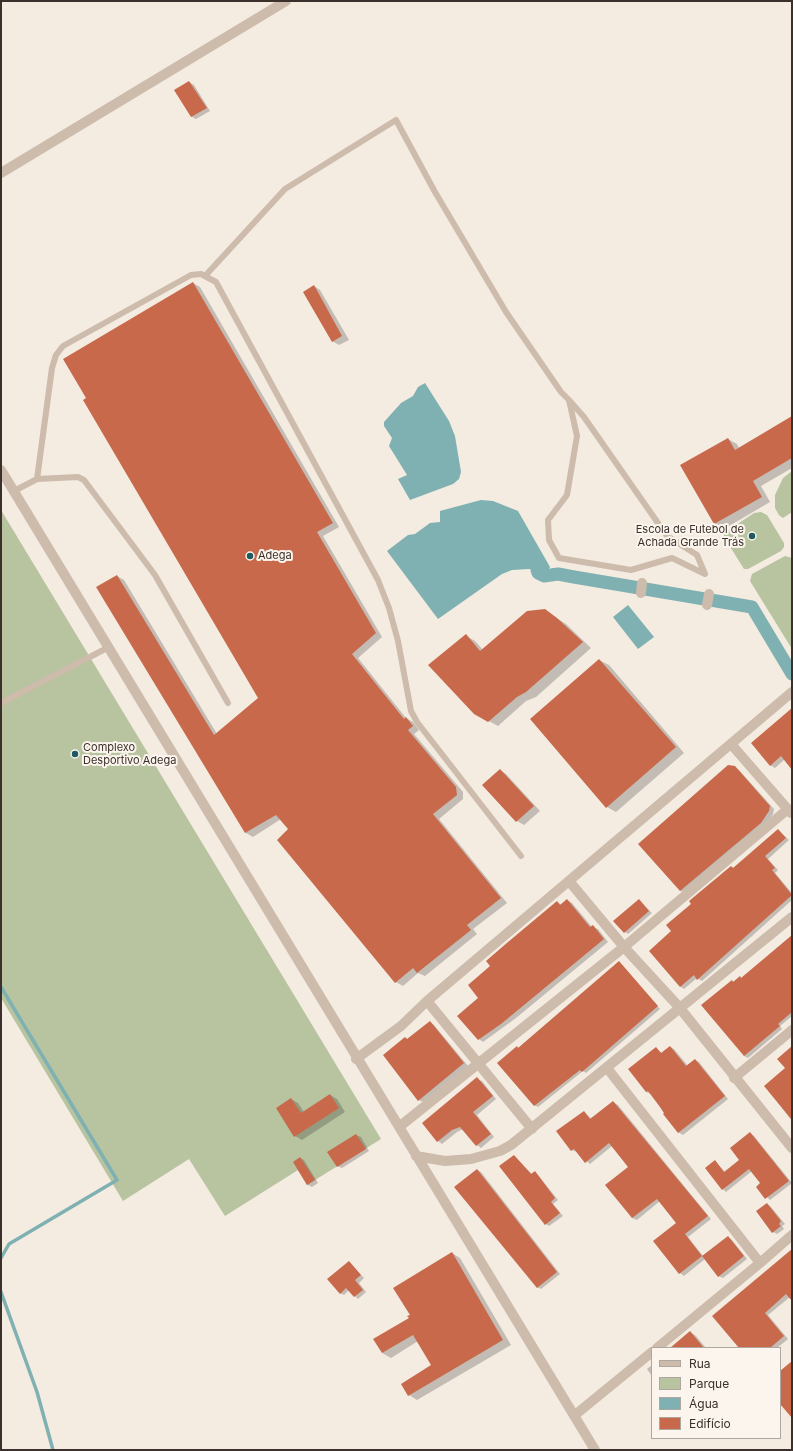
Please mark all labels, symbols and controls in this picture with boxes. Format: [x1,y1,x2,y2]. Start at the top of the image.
place label: Escola de Futebol de Achada Grande Trás [636,523,744,549]
marker: Escola de Futebol de Achada Grande Trás [747,531,757,541]
place label: Adega [258,549,292,563]
marker: Adega [245,551,255,561]
place label: Complexo Desportivo Adega [83,741,176,767]
marker: Complexo Desportivo Adega [70,749,80,759]
legend [651,1347,781,1439]
text: Rua [689,1356,711,1371]
text: Parque [689,1376,729,1391]
text: Água [689,1396,718,1411]
text: Edifício [689,1416,731,1431]

